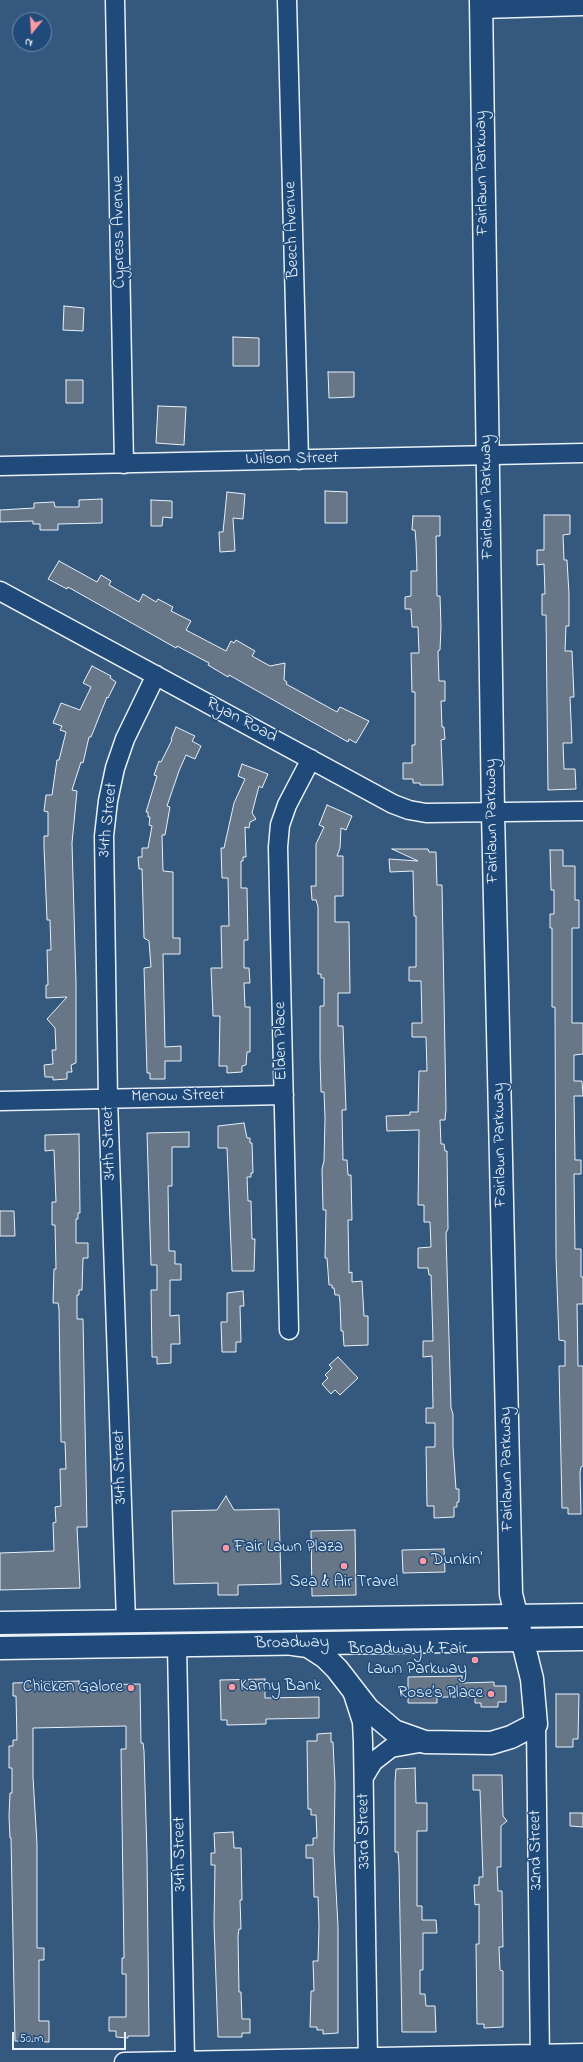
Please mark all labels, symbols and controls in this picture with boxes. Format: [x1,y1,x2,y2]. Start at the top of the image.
north arrow [12,12,52,52]
text: N [23,34,35,51]
street label: Fairlawn Parkway [472,110,494,236]
street label: Cypress Avenue [109,175,131,289]
street label: Beech Avenue [281,181,305,279]
street label: Fairlawn Parkway [477,434,499,560]
street label: Wilson Street [245,449,339,471]
street label: Ryan Road [202,694,280,748]
street label: Fairlawn Parkway [482,758,504,884]
street label: 34th Street [95,782,123,858]
street label: Elden Place [271,1001,293,1081]
street label: Fairlawn Parkway [490,1082,512,1208]
street label: Menow Street [131,1086,225,1108]
street label: 34th Street [98,1105,122,1181]
street label: Fairlawn Parkway [497,1406,519,1532]
street label: 34th Street [109,1429,133,1505]
place label: Fair Lawn Plaza [234,1538,343,1558]
marker: Fair Lawn Plaza [221,1543,231,1553]
place label: Dunkin' [431,1551,482,1571]
marker: Dunkin' [418,1556,428,1566]
marker: Sea & Air Travel [339,1561,349,1571]
place label: Sea & Air Travel [290,1573,398,1593]
street label: Broadway [255,1633,329,1655]
place label: Broadway & Fair Lawn Parkway [348,1640,467,1680]
marker: Broadway & Fair Lawn Parkway [470,1655,480,1665]
place label: Karny Bank [240,1677,321,1697]
place label: Chicken Galore [23,1678,123,1698]
marker: Karny Bank [227,1682,237,1692]
marker: Chicken Galore [126,1683,136,1693]
place label: Rose’s Place [398,1684,483,1704]
marker: Rose’s Place [486,1689,496,1699]
street label: 33rd Street [354,1793,376,1869]
street label: 32nd Street [526,1810,548,1890]
street label: 34th Street [170,1816,192,1892]
scale bar [14,2024,128,2050]
text: 50 m [19,2030,43,2048]

